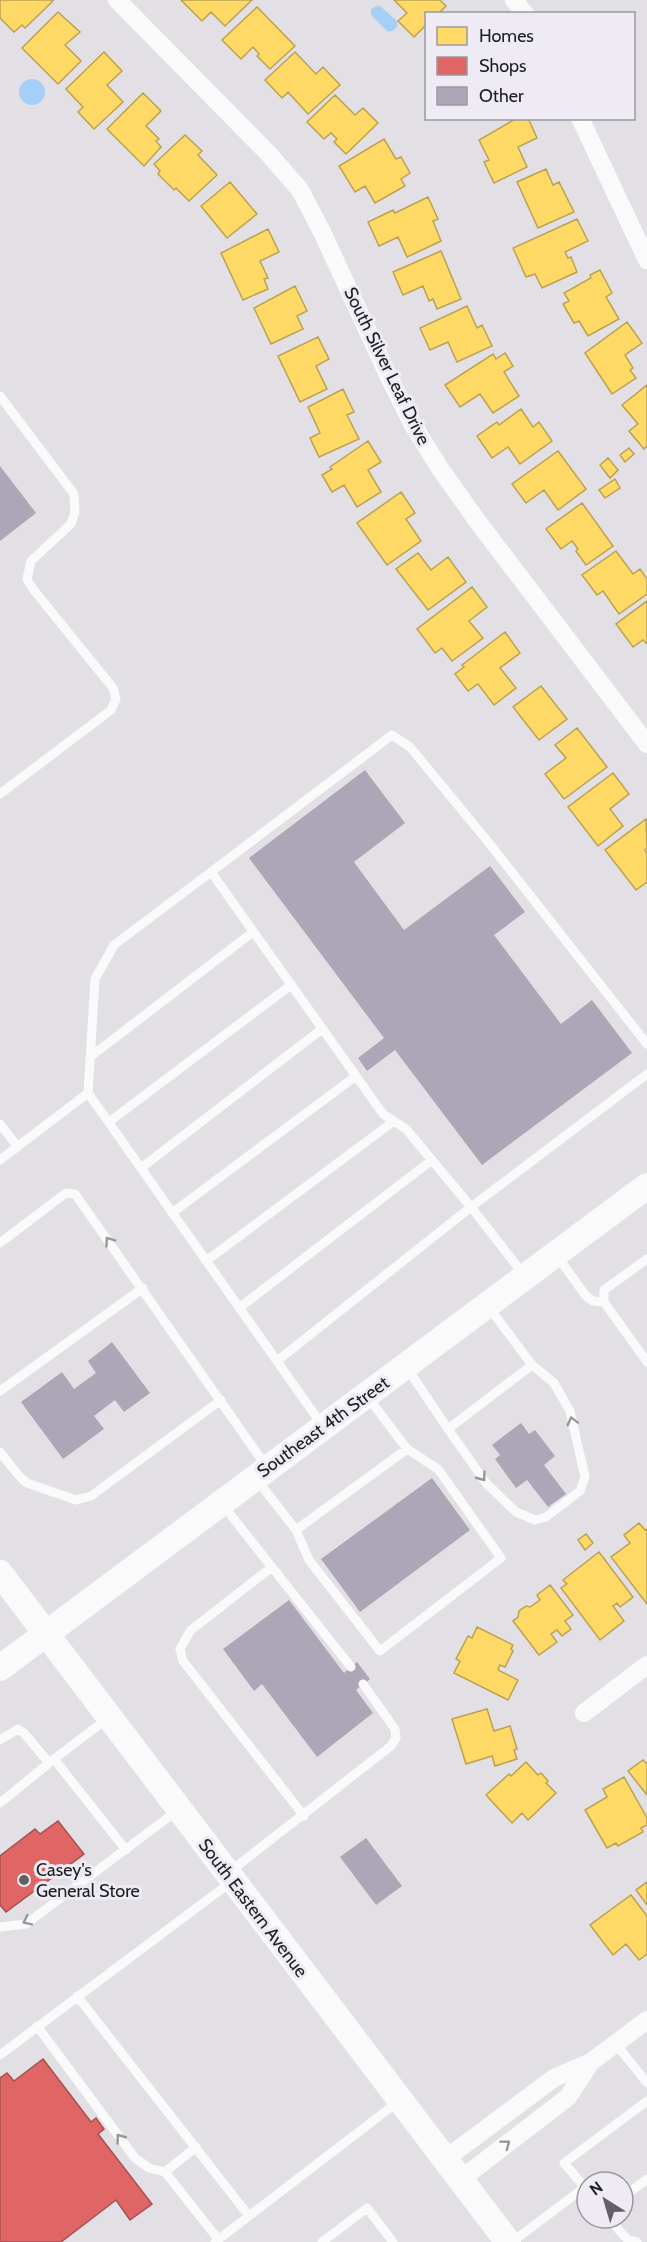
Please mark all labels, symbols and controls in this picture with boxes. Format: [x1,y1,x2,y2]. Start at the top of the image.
legend [425,12,635,120]
text: Homes [479,25,534,47]
text: Shops [479,55,527,77]
text: Other [479,85,524,107]
street label: South Silver Leaf Drive [339,284,435,448]
one-way arrow [105,1236,116,1247]
street label: Southeast 4th Street [253,1372,393,1482]
one-way arrow [567,1416,580,1426]
one-way arrow [475,1470,486,1481]
street label: South Eastern Avenue [194,1834,312,1982]
place label: Casey's General Store [36,1859,140,1902]
marker: Casey's General Store [17,1873,31,1887]
one-way arrow [23,1913,34,1925]
one-way arrow [116,2134,127,2145]
one-way arrow [499,2141,510,2152]
north arrow [575,2170,635,2230]
text: N [586,2177,607,2199]

